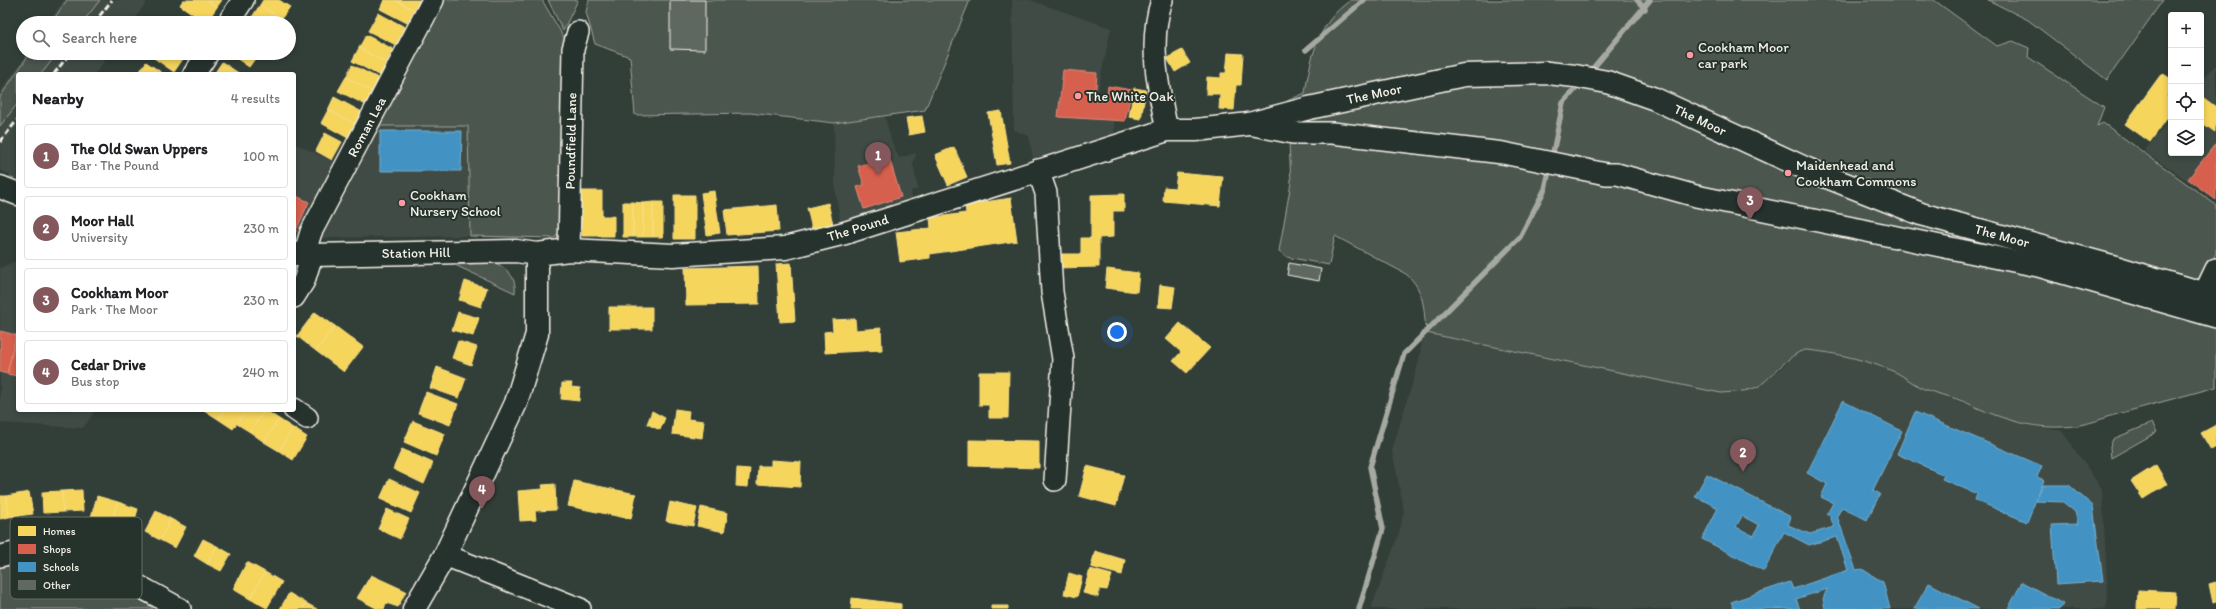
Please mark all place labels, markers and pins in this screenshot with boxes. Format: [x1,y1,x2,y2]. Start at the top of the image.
place label: Cookham Moor car park [1698,39,1789,72]
marker: Cookham Moor car park [1685,50,1695,60]
place label: The White Oak [1086,88,1174,105]
marker: The White Oak [1073,91,1083,101]
pin: 1 [865,142,891,175]
place label: Maidenhead and Cookham Commons [1796,157,1916,190]
marker: Maidenhead and Cookham Commons [1783,168,1793,178]
place label: Cookham Nursery School [410,187,501,220]
pin: 3 [1737,187,1763,220]
marker: Cookham Nursery School [397,198,407,208]
pin: 2 [1730,439,1756,472]
pin: 4 [469,476,495,509]

